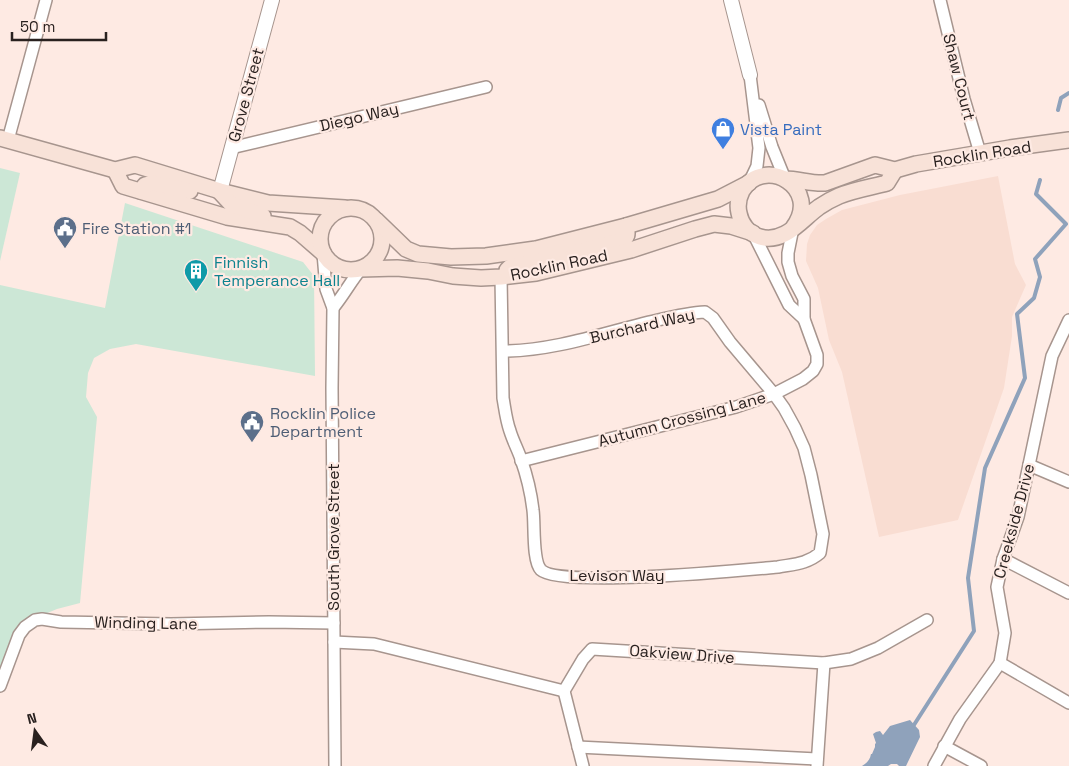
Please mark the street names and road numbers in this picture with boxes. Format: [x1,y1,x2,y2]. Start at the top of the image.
street label: Shaw Court [938,31,980,123]
street label: Grove Street [223,46,269,144]
street label: Diego Way [317,98,401,136]
street label: Rocklin Road [931,136,1033,172]
street label: Rocklin Road [508,244,610,286]
street label: Burchard Way [587,304,697,348]
street label: Autumn Crossing Lane [596,386,768,452]
street label: Creekside Drive [989,461,1039,581]
street label: South Grove Street [323,463,344,611]
street label: Levison Way [569,565,665,586]
street label: Winding Lane [94,612,198,634]
street label: Oakview Drive [629,640,735,668]

